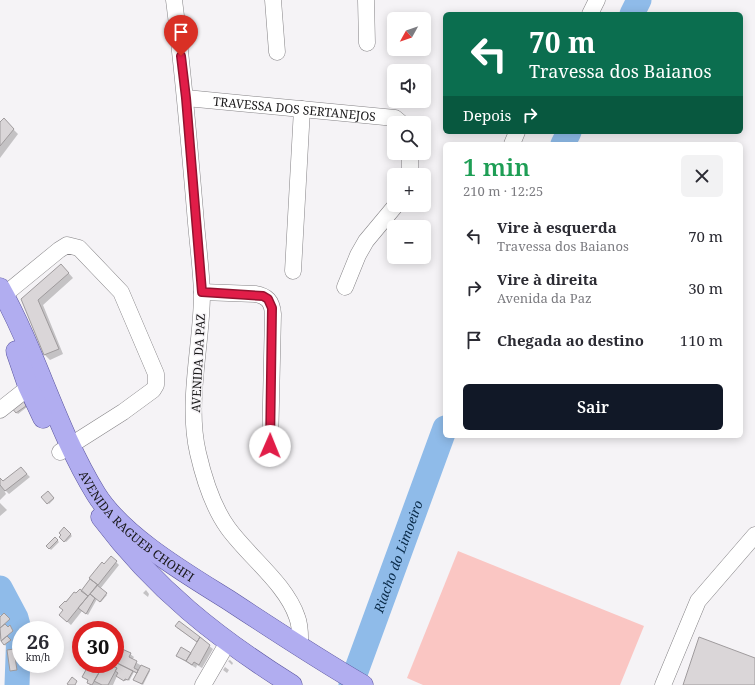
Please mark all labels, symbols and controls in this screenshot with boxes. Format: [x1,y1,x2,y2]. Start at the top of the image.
north arrow [387,12,431,56]
map controls [387,12,431,264]
pin [164,15,198,56]
icon: arrive [170,21,192,43]
text: 70 m [529,23,596,61]
icon: left [463,28,515,80]
text: Travessa dos Baianos [529,59,712,83]
button: sound [387,64,431,108]
street label: TRAVESSA DOS SERTANEJOS [212,92,377,125]
icon: right [519,104,541,126]
text: Depois [463,105,511,125]
button: search [387,116,431,160]
text: 1 min [463,150,530,183]
button: close [681,155,723,197]
button: + [387,168,431,212]
text: 210 m · 12:25 [463,182,543,200]
text: Vire à esquerda [497,217,617,237]
button: − [387,220,431,264]
icon: left [463,225,485,247]
text: 70 m [688,226,723,246]
text: Travessa dos Baianos [497,237,629,255]
text: Vire à direita [497,269,598,289]
icon: right [463,277,485,299]
text: 30 m [688,278,723,298]
text: Avenida da Paz [497,289,592,307]
street label: AVENIDA DA PAZ [187,313,209,413]
icon: arrive [463,329,485,351]
text: Chegada ao destino [497,330,644,350]
text: 110 m [680,330,723,350]
button: Sair [463,384,723,430]
position arrow [249,425,291,467]
street label: AVENIDA RAGUEB CHOHFI [76,467,198,585]
water label: Riacho do Limoeiro [369,498,427,616]
speed limit sign: 30 [72,621,124,673]
text: 26 [27,628,49,655]
text: km/h [26,650,50,664]

